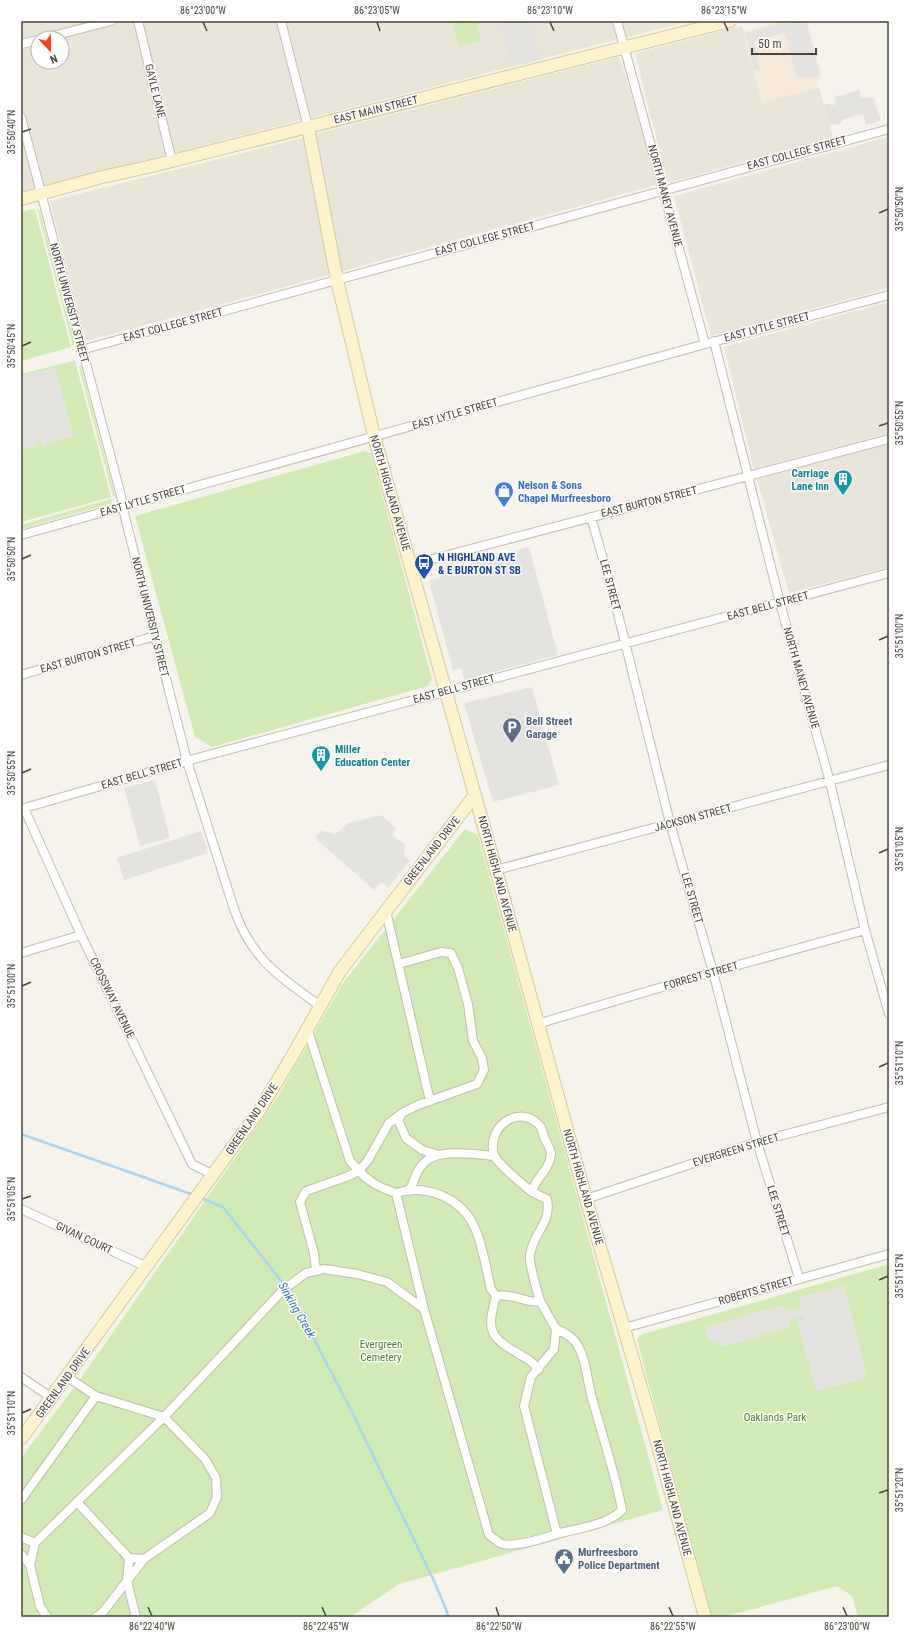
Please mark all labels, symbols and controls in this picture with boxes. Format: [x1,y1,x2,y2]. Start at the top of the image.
text: 86°23'00"W [180,5,226,16]
text: 86°23'05"W [354,5,400,16]
text: 86°23'10"W [527,5,573,16]
text: 86°23'15"W [701,5,747,16]
north arrow [30,30,70,70]
scale bar [752,30,816,56]
text: 50 m [758,37,782,51]
text: N [48,52,59,66]
street label: GAYLE LANE [142,63,168,120]
street label: EAST MAIN STREET [332,93,420,127]
text: 35°50'40"N [6,110,17,154]
street label: EAST COLLEGE STREET [746,133,849,173]
street label: NORTH MANEY AVENUE [645,144,685,249]
text: 35°50'50"N [894,187,905,231]
street label: EAST COLLEGE STREET [434,219,537,259]
street label: NORTH UNIVERSITY STREET [47,242,91,365]
street label: EAST COLLEGE STREET [122,305,225,345]
street label: EAST LYTLE STREET [723,309,812,345]
text: 35°50'45"N [6,324,17,368]
street label: EAST LYTLE STREET [411,396,500,432]
text: 35°50'55"N [894,401,905,445]
street label: NORTH HIGHLAND AVENUE [367,433,413,553]
place label: Carriage Lane Inn [792,467,829,493]
building icon: Carriage Lane Inn [832,468,854,496]
place label: Nelson & Sons Chapel Murfreesboro [518,479,611,505]
shop icon: Nelson & Sons Chapel Murfreesboro [493,480,515,508]
street label: EAST LYTLE STREET [99,483,188,519]
street label: EAST BURTON STREET [600,484,699,520]
text: 35°50'50"N [6,537,17,581]
place label: N HIGHLAND AVE & E BURTON ST SB [438,551,521,577]
bus stop icon: N HIGHLAND AVE & E BURTON ST SB [413,552,435,580]
street label: NORTH UNIVERSITY STREET [129,555,171,679]
street label: LEE STREET [597,558,623,612]
street label: EAST BELL STREET [726,589,811,623]
text: 35°51'00"N [894,614,905,658]
street label: NORTH MANEY AVENUE [780,626,822,731]
street label: EAST BURTON STREET [39,636,137,676]
street label: EAST BELL STREET [412,672,497,706]
place label: Bell Street Garage [526,715,573,741]
parking icon: Bell Street Garage [501,716,523,744]
place label: Miller Education Center [335,743,411,769]
building icon: Miller Education Center [310,744,332,772]
text: 35°50'55"N [6,751,17,795]
street label: EAST BELL STREET [100,756,184,792]
street label: JACKSON STREET [653,801,733,835]
street label: GREENLAND DRIVE [401,814,463,888]
street label: NORTH HIGHLAND AVENUE [475,814,519,934]
text: 35°51'05"N [894,827,905,871]
street label: LEE STREET [678,871,706,925]
street label: CROSSWAY AVENUE [87,955,137,1041]
street label: FORREST STREET [662,959,740,993]
text: 35°51'00"N [6,964,17,1008]
text: 35°51'10"N [894,1041,905,1085]
street label: GREENLAND DRIVE [223,1080,281,1157]
street label: NORTH HIGHLAND AVENUE [560,1127,606,1247]
street label: EVERGREEN STREET [691,1131,781,1169]
text: 35°51'05"N [6,1177,17,1221]
street label: LEE STREET [764,1184,792,1238]
street label: GIVAN COURT [54,1219,115,1257]
text: 35°51'15"N [894,1254,905,1298]
street label: ROBERTS STREET [717,1274,795,1308]
water label: Sinking Creek [275,1279,319,1341]
park label: Evergreen Cemetery [360,1338,402,1364]
street label: GREENLAND DRIVE [33,1345,93,1421]
text: 35°51'10"N [6,1391,17,1435]
park label: Oaklands Park [744,1411,806,1424]
street label: NORTH HIGHLAND AVENUE [650,1438,694,1558]
text: 35°51'20"N [894,1468,905,1512]
place label: Murfreesboro Police Department [578,1546,660,1572]
public building icon: Murfreesboro Police Department [553,1547,575,1575]
text: 86°22'40"W [129,1621,175,1632]
text: 86°22'45"W [303,1621,349,1632]
text: 86°22'50"W [476,1621,522,1632]
text: 86°22'55"W [650,1621,696,1632]
text: 86°23'00"W [824,1621,870,1632]

